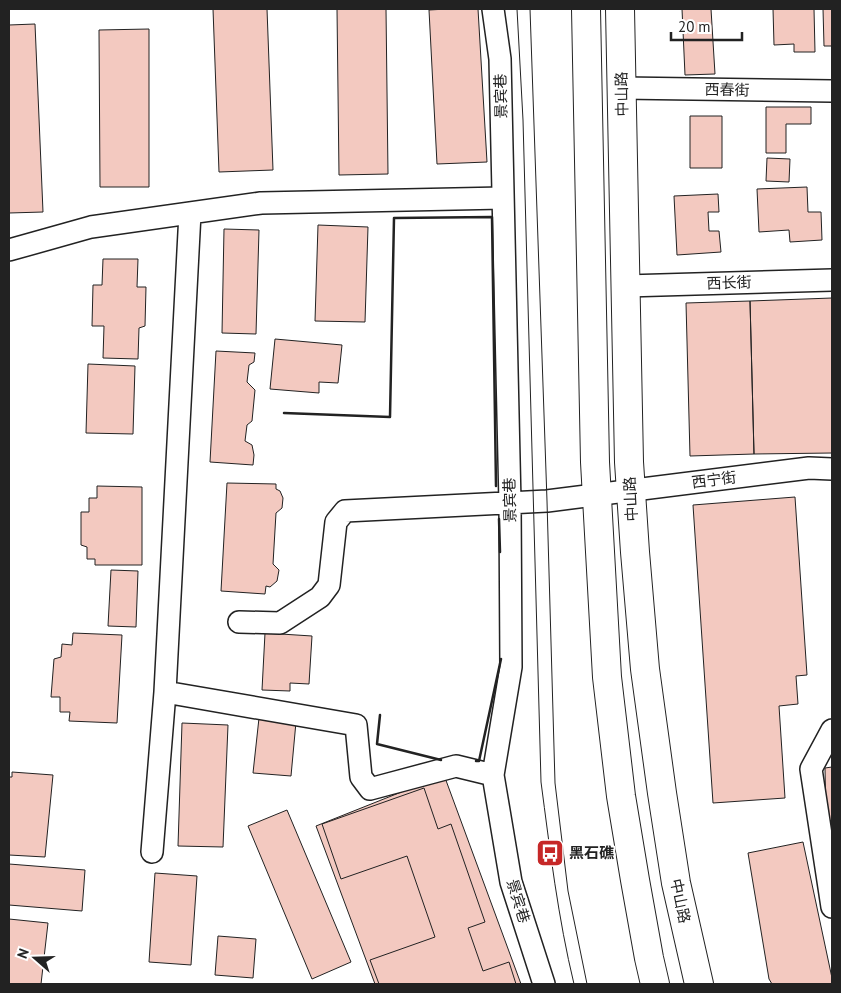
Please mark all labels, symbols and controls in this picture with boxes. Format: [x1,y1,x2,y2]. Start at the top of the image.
scale bar [671,10,742,42]
text: 20 m [678,17,711,36]
street label: 中山路 [612,71,631,117]
street label: 景宾巷 [491,73,510,119]
street label: 西春街 [704,80,750,99]
street label: 西长街 [706,272,752,293]
street label: 西宁街 [690,467,737,492]
street label: 中山路 [620,476,641,522]
street label: 景宾巷 [500,477,519,523]
bus stop icon: 黑石礁 [535,838,565,868]
place label: 黑石礁 [569,843,614,862]
street label: 景宾巷 [503,877,534,925]
street label: 中山路 [667,877,694,925]
north arrow [10,933,60,983]
text: N [13,946,33,961]

